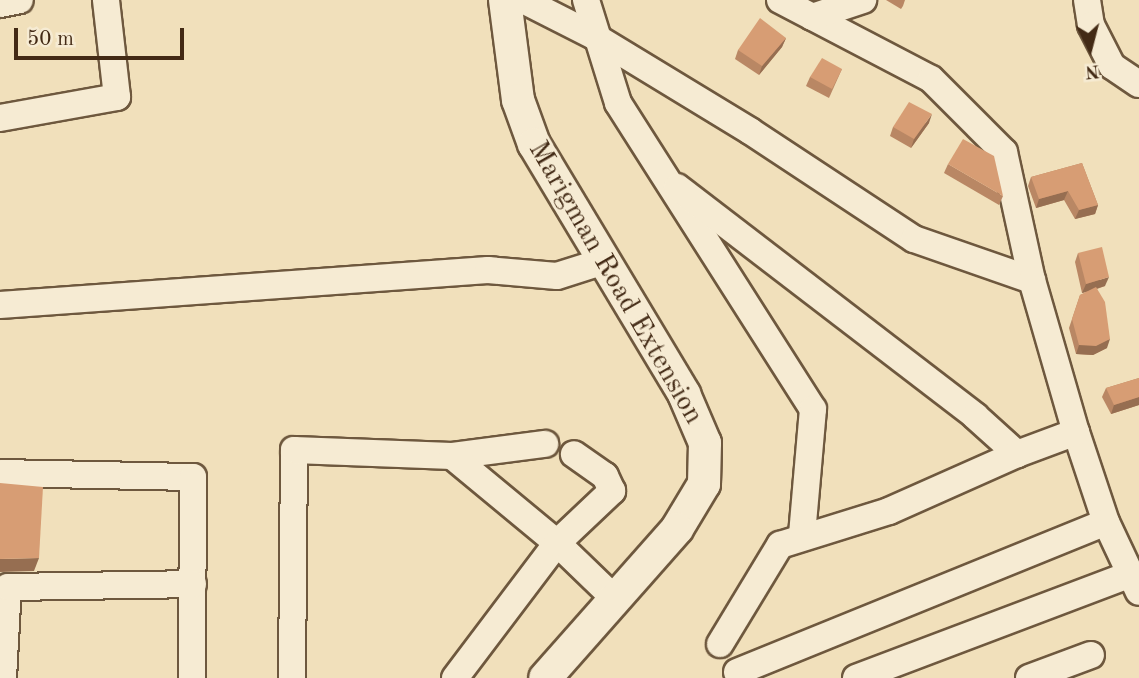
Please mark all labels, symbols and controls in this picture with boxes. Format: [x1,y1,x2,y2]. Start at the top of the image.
scale bar [18,14,187,58]
north arrow [1055,14,1125,84]
text: 50 m [27,29,74,50]
text: N [1084,60,1100,81]
street label: Marigman Road Extension [520,136,710,430]

